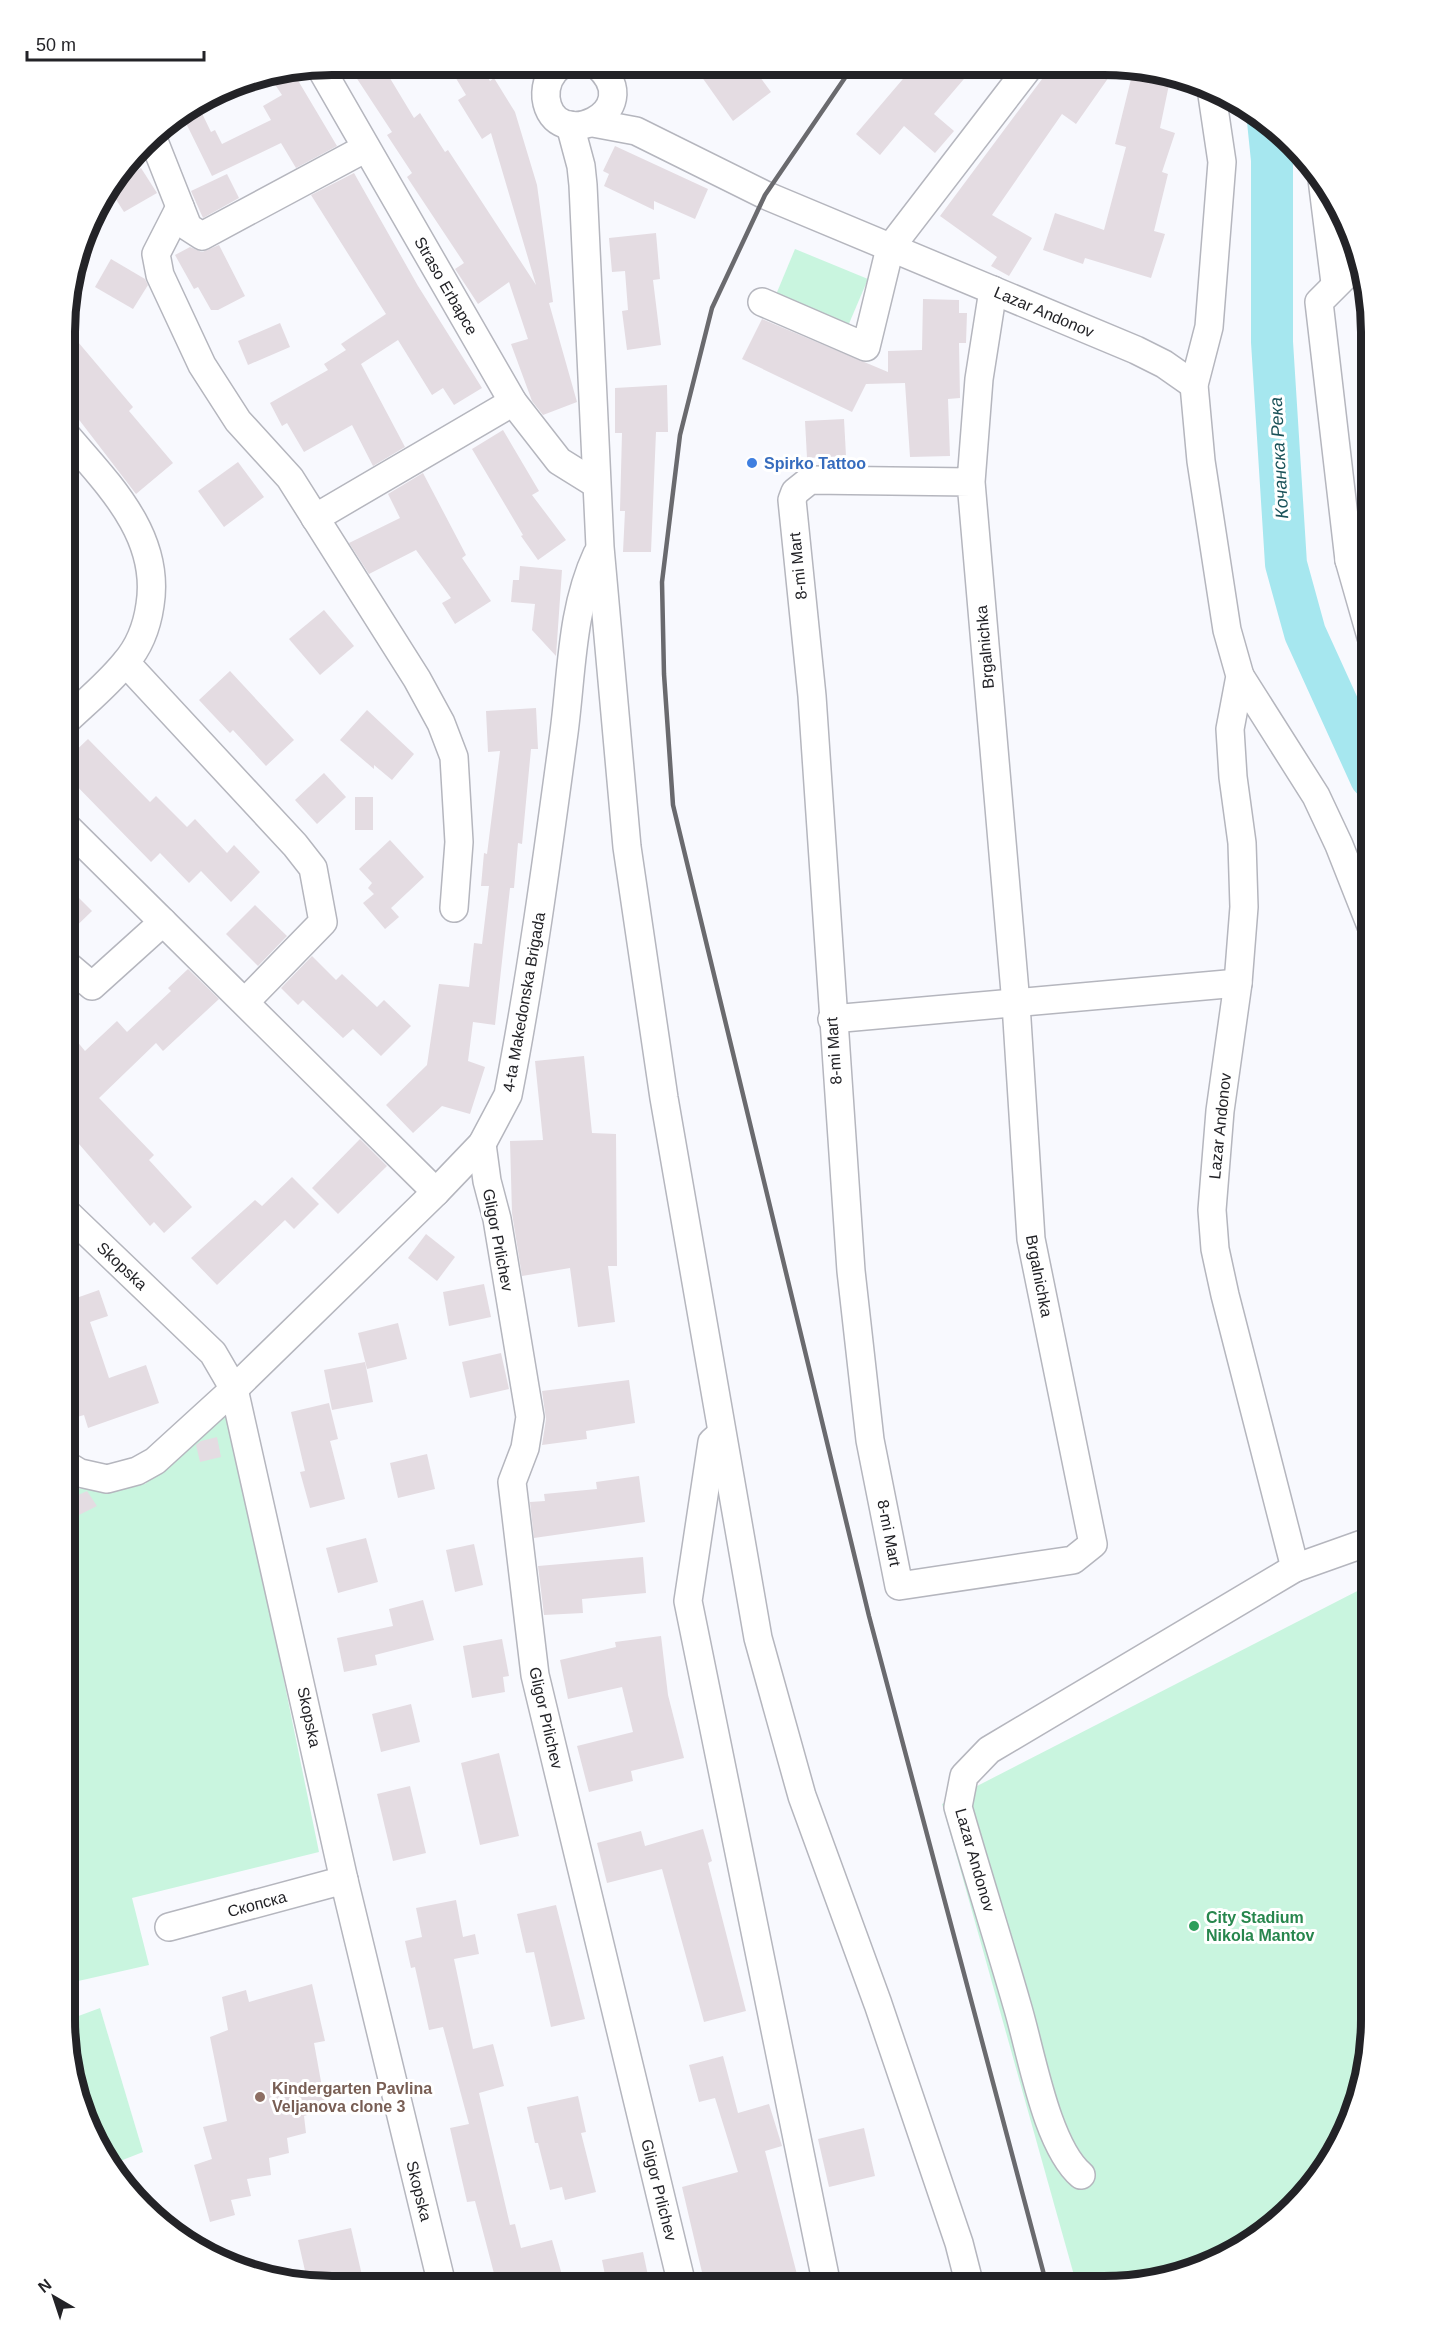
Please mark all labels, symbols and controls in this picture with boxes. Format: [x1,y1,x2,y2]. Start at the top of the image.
scale bar [27,24,204,62]
text: 50 m [36,35,76,55]
street label: Straso Erbapce [411,234,481,338]
street label: Lazar Andonov [992,283,1096,341]
water label: Кочанска Река [1266,397,1292,519]
place label: Spirko Tattoo [764,455,866,472]
marker: Spirko Tattoo [745,456,759,470]
street label: 8-mi Mart [786,531,810,600]
street label: Brgalnichka [973,605,997,689]
street label: 4-ta Makedonska Brigada [500,911,548,1093]
street label: 8-mi Mart [823,1016,845,1085]
street label: Lazar Andonov [1206,1072,1234,1180]
street label: Gligor Prlichev [480,1187,516,1293]
street label: Brgalnichka [1023,1233,1055,1319]
street label: Skopska [94,1239,150,1293]
street label: 8-mi Mart [874,1498,904,1568]
street label: Gligor Prlichev [526,1665,566,1771]
street label: Skopska [294,1685,324,1749]
street label: Lazar Andonov [952,1806,998,1914]
street label: Скопска [226,1888,289,1920]
place label: City Stadium Nikola Mantov [1206,1909,1315,1944]
marker: City Stadium Nikola Mantov [1187,1919,1201,1933]
place label: Kindergarten Pavlina Veljanova clone 3 [272,2080,432,2115]
marker: Kindergarten Pavlina Veljanova clone 3 [253,2090,267,2104]
street label: Gligor Prlichev [638,2137,680,2243]
street label: Skopska [403,2159,435,2223]
north arrow [24,2267,84,2327]
text: N [35,2275,55,2296]

